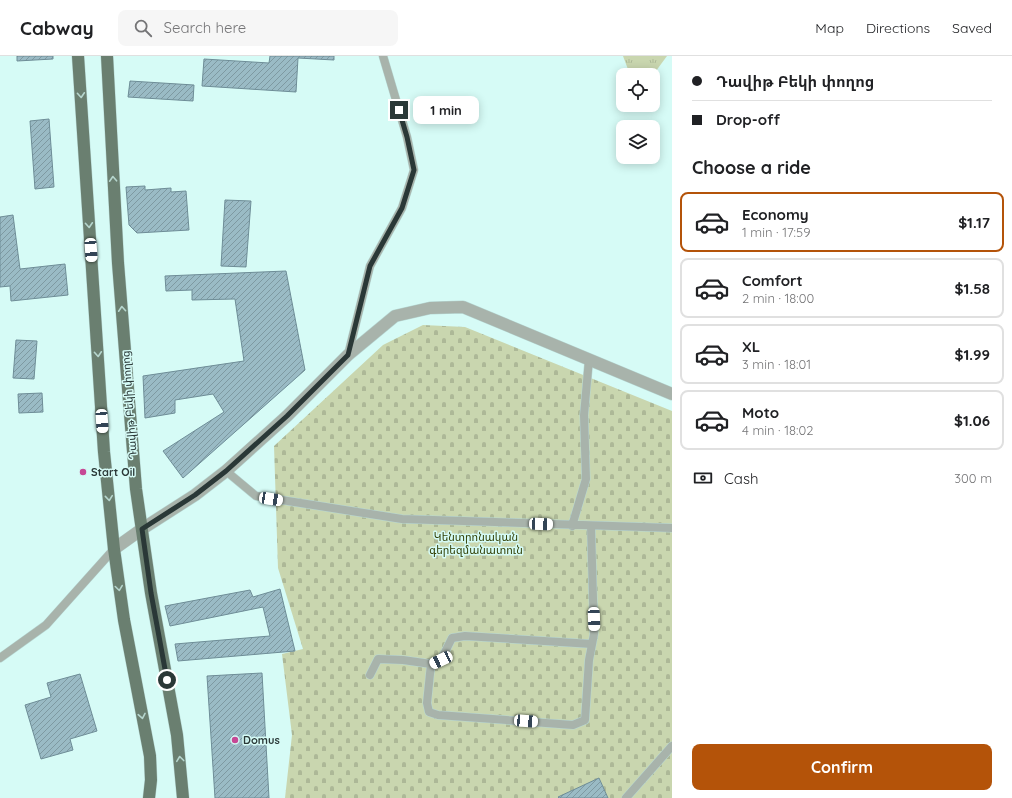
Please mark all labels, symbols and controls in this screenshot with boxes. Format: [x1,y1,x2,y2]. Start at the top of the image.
search box [118,10,398,46]
text: Cabway [20,16,94,40]
icon: search [132,17,154,39]
text: Search here [164,18,246,37]
text: Map [815,19,844,37]
text: Directions [866,19,930,37]
text: Saved [952,19,992,37]
map controls [616,68,660,164]
button: locate [616,68,660,112]
text: Դավիթ Բեկի փողոց [716,72,874,91]
one-way arrow [76,92,85,98]
callout: 1 min [413,96,479,124]
route end [390,101,408,119]
text: 1 min [430,102,462,118]
text: Drop-off [716,110,780,129]
button: layers [616,120,660,164]
text: Choose a ride [692,156,811,179]
one-way arrow [109,176,118,182]
icon: car [694,204,730,240]
text: Economy [742,205,809,224]
text: $1.17 [958,213,990,232]
one-way arrow [85,222,94,228]
text: 1 min · 17:59 [742,224,810,240]
car [84,238,98,262]
icon: car [694,270,730,306]
text: Comfort [742,271,803,290]
text: $1.58 [955,279,990,298]
text: 2 min · 18:00 [742,290,814,306]
one-way arrow [117,306,126,312]
icon: car [694,336,730,372]
text: XL [742,337,760,356]
text: $1.99 [954,345,990,364]
street label: Դավիթ Բեկի փողոց [118,350,140,460]
one-way arrow [93,351,102,357]
text: 3 min · 18:01 [742,356,811,372]
icon: car [694,402,730,438]
text: Moto [742,403,779,422]
car [95,409,109,433]
text: $1.06 [954,411,990,430]
text: 4 min · 18:02 [742,422,813,438]
place label: Start Oil [91,465,135,479]
marker: Start Oil [78,467,88,477]
icon: cash [692,467,714,489]
text: Cash [724,469,758,488]
text: 300 m [954,470,992,486]
car [258,491,284,507]
one-way arrow [104,495,113,501]
car [529,518,553,530]
park label: Կենտրոնական գերեզմանատուն [429,530,523,557]
one-way arrow [114,585,123,591]
car [588,607,600,631]
car [428,649,454,671]
route start [158,671,176,689]
one-way arrow [138,713,146,719]
car [514,714,538,728]
place label: Domus [243,733,280,747]
marker: Domus [230,735,240,745]
button: Confirm [692,744,992,790]
one-way arrow [176,756,185,762]

